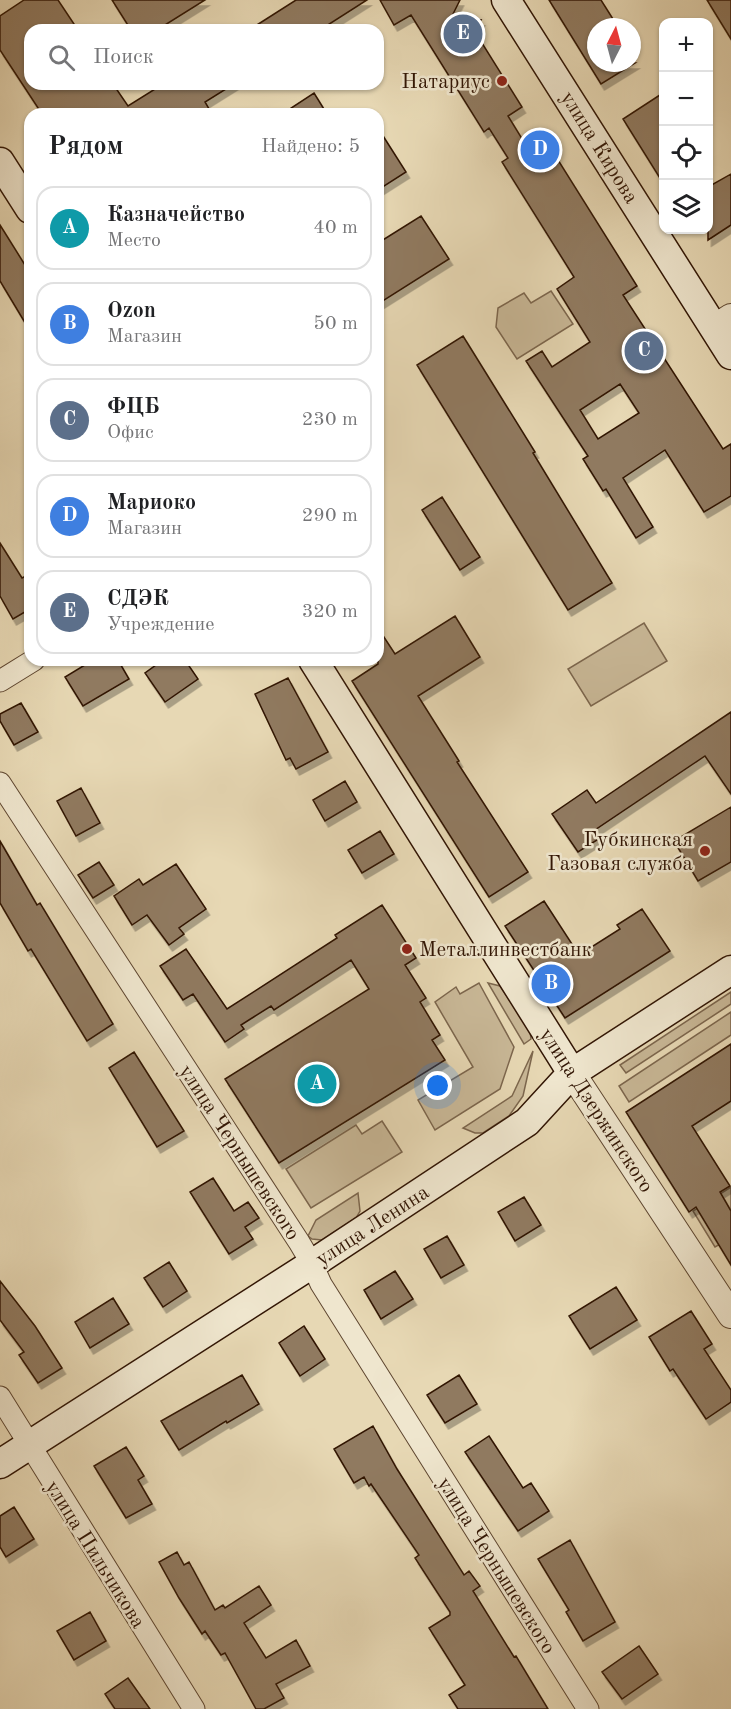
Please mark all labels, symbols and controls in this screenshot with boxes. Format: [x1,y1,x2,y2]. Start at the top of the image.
pin: E [444,12,482,57]
north arrow [587,18,641,72]
map controls [659,18,713,234]
button: + [659,18,713,72]
search box [24,24,384,90]
icon: search [45,41,78,74]
text: Поиск [93,46,154,68]
place label: Натариус [401,72,490,93]
button: − [659,72,713,126]
marker: Натариус [495,74,509,88]
street label: улица Кирова [556,88,642,208]
button: locate [659,126,713,180]
pin: D [520,128,560,172]
text: Рядом [48,134,123,160]
text: Найдено: 5 [261,137,360,157]
button: layers [659,180,713,234]
text: Казначейство [107,204,245,226]
text: A [62,218,77,238]
text: 40 m [313,218,358,238]
text: Место [107,231,161,251]
text: Ozon [107,300,156,322]
text: B [62,314,77,334]
text: 50 m [313,314,358,334]
text: Магазин [107,327,182,347]
pin: C [624,328,664,374]
text: ФЦБ [107,396,160,418]
text: C [63,410,76,430]
text: 230 m [302,410,358,430]
text: Офис [107,423,154,443]
text: Мариоко [107,492,196,514]
text: D [62,506,77,526]
text: 290 m [302,506,358,526]
text: Магазин [107,519,182,539]
text: СДЭК [107,588,169,610]
text: E [63,602,76,622]
text: 320 m [302,602,358,622]
text: Учреждение [107,615,215,635]
place label: Губкинская Газовая служба [547,830,693,875]
marker: Губкинская Газовая служба [698,844,712,858]
place label: Металлинвестбанк [419,940,593,961]
marker: Металлинвестбанк [400,942,414,956]
pin: B [532,962,570,1006]
street label: улица Дзержинского [535,1025,657,1197]
street label: улица Чернышевского [174,1062,303,1244]
pin: A [298,1062,336,1106]
your location [423,1071,452,1100]
street label: улица Ленина [312,1182,433,1271]
street label: улица Чернышевского [433,1474,559,1658]
street label: улица Пильчикова [41,1477,149,1632]

